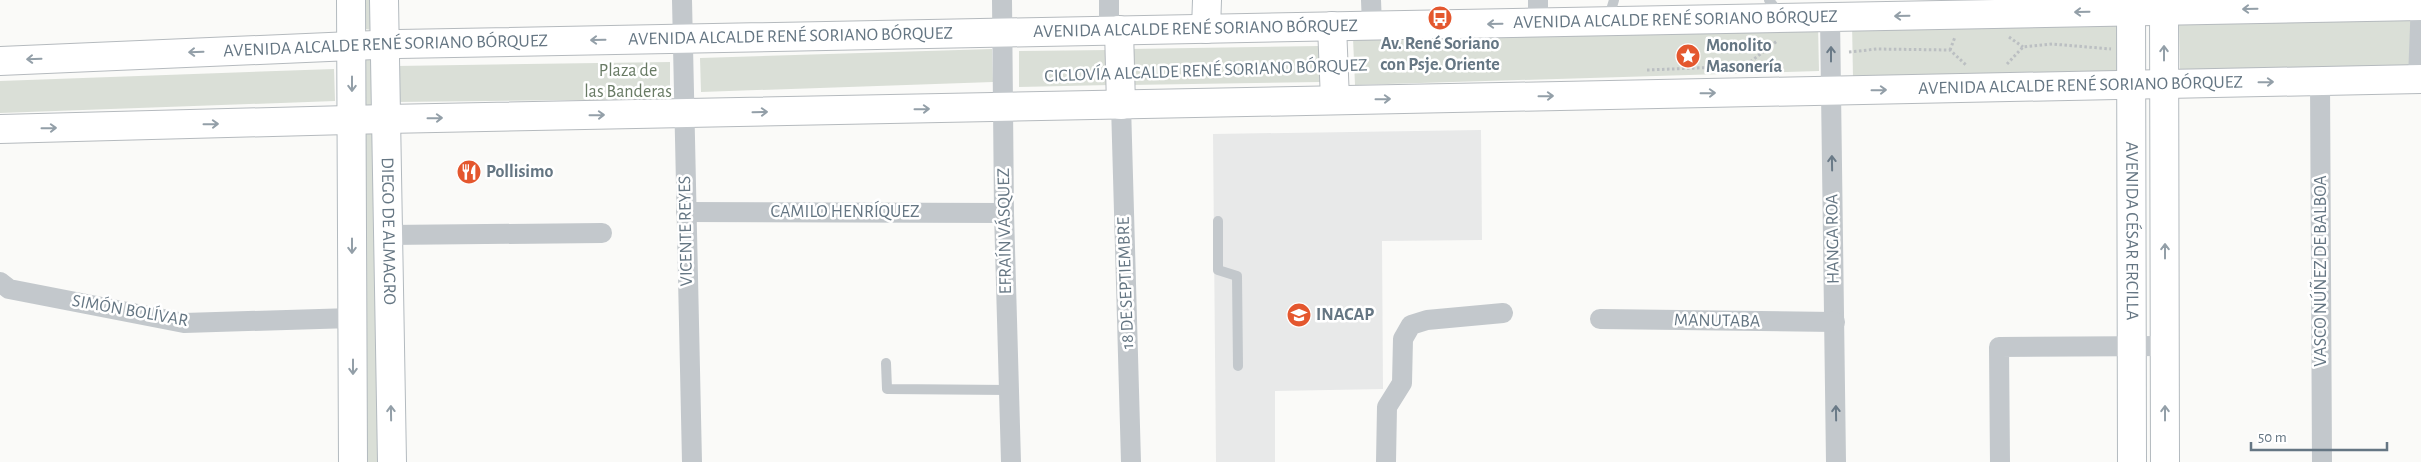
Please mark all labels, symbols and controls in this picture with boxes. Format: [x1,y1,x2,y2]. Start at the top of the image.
one-way arrow [2242,4,2258,14]
bus stop icon: Av. René Soriano con Psje. Oriente [1427,5,1453,31]
street label: AVENIDA ALCALDE RENÉ SORIANO BÓRQUEZ [1513,6,1838,32]
one-way arrow [2075,7,2091,17]
one-way arrow [1895,11,1911,20]
street label: AVENIDA ALCALDE RENÉ SORIANO BÓRQUEZ [1033,15,1358,41]
one-way arrow [1487,19,1503,28]
street label: AVENIDA ALCALDE RENÉ SORIANO BÓRQUEZ [628,23,953,49]
street label: AVENIDA ALCALDE RENÉ SORIANO BÓRQUEZ [223,30,548,60]
one-way arrow [590,35,606,45]
place label: Av. René Soriano con Psje. Oriente [1380,35,1500,74]
place label: Monolito Masonería [1706,37,1782,76]
place icon: Monolito Masonería [1675,43,1701,69]
one-way arrow [1826,46,1836,62]
one-way arrow [2159,46,2169,62]
one-way arrow [188,48,204,57]
street label: CICLOVÍA ALCALDE RENÉ SORIANO BÓRQUEZ [1044,53,1368,86]
one-way arrow [26,54,42,64]
park label: Plaza de las Banderas [584,62,672,101]
street label: AVENIDA ALCALDE RENÉ SORIANO BÓRQUEZ [1918,72,2243,98]
one-way arrow [347,75,357,91]
one-way arrow [2258,77,2274,86]
one-way arrow [1871,85,1887,94]
one-way arrow [1700,88,1716,98]
one-way arrow [1538,91,1554,101]
one-way arrow [1375,94,1391,104]
one-way arrow [914,104,930,113]
one-way arrow [752,107,768,117]
one-way arrow [589,110,605,120]
one-way arrow [427,114,443,123]
one-way arrow [203,119,219,128]
one-way arrow [40,123,56,133]
street label: AVENIDA CÉSAR ERCILLA [2122,142,2143,321]
one-way arrow [1827,156,1837,172]
street label: DIEGO DE ALMAGRO [378,157,398,305]
restaurant icon: Pollisimo [456,159,482,185]
place label: Pollisimo [486,163,554,181]
street label: EFRAÍN VÁSQUEZ [992,168,1015,294]
street label: VASCO NÚÑEZ DE BALBOA [2309,175,2330,367]
street label: VICENTE REYES [676,176,696,286]
street label: HANGA ROA [1823,193,1843,284]
street label: CAMILO HENRÍQUEZ [771,200,919,221]
street label: 18 DE SEPTIEMBRE [1115,216,1137,349]
one-way arrow [347,238,357,254]
one-way arrow [2160,243,2170,260]
street label: SIMÓN BOLÍVAR [71,289,190,330]
school or university icon: INACAP [1286,302,1312,328]
place label: INACAP [1316,306,1374,324]
street label: MANUTABA [1674,311,1761,331]
one-way arrow [348,358,358,374]
one-way arrow [386,406,396,422]
one-way arrow [1831,406,1841,422]
one-way arrow [2160,406,2170,422]
scale bar [2251,420,2387,452]
text: 50 m [2258,430,2287,445]

